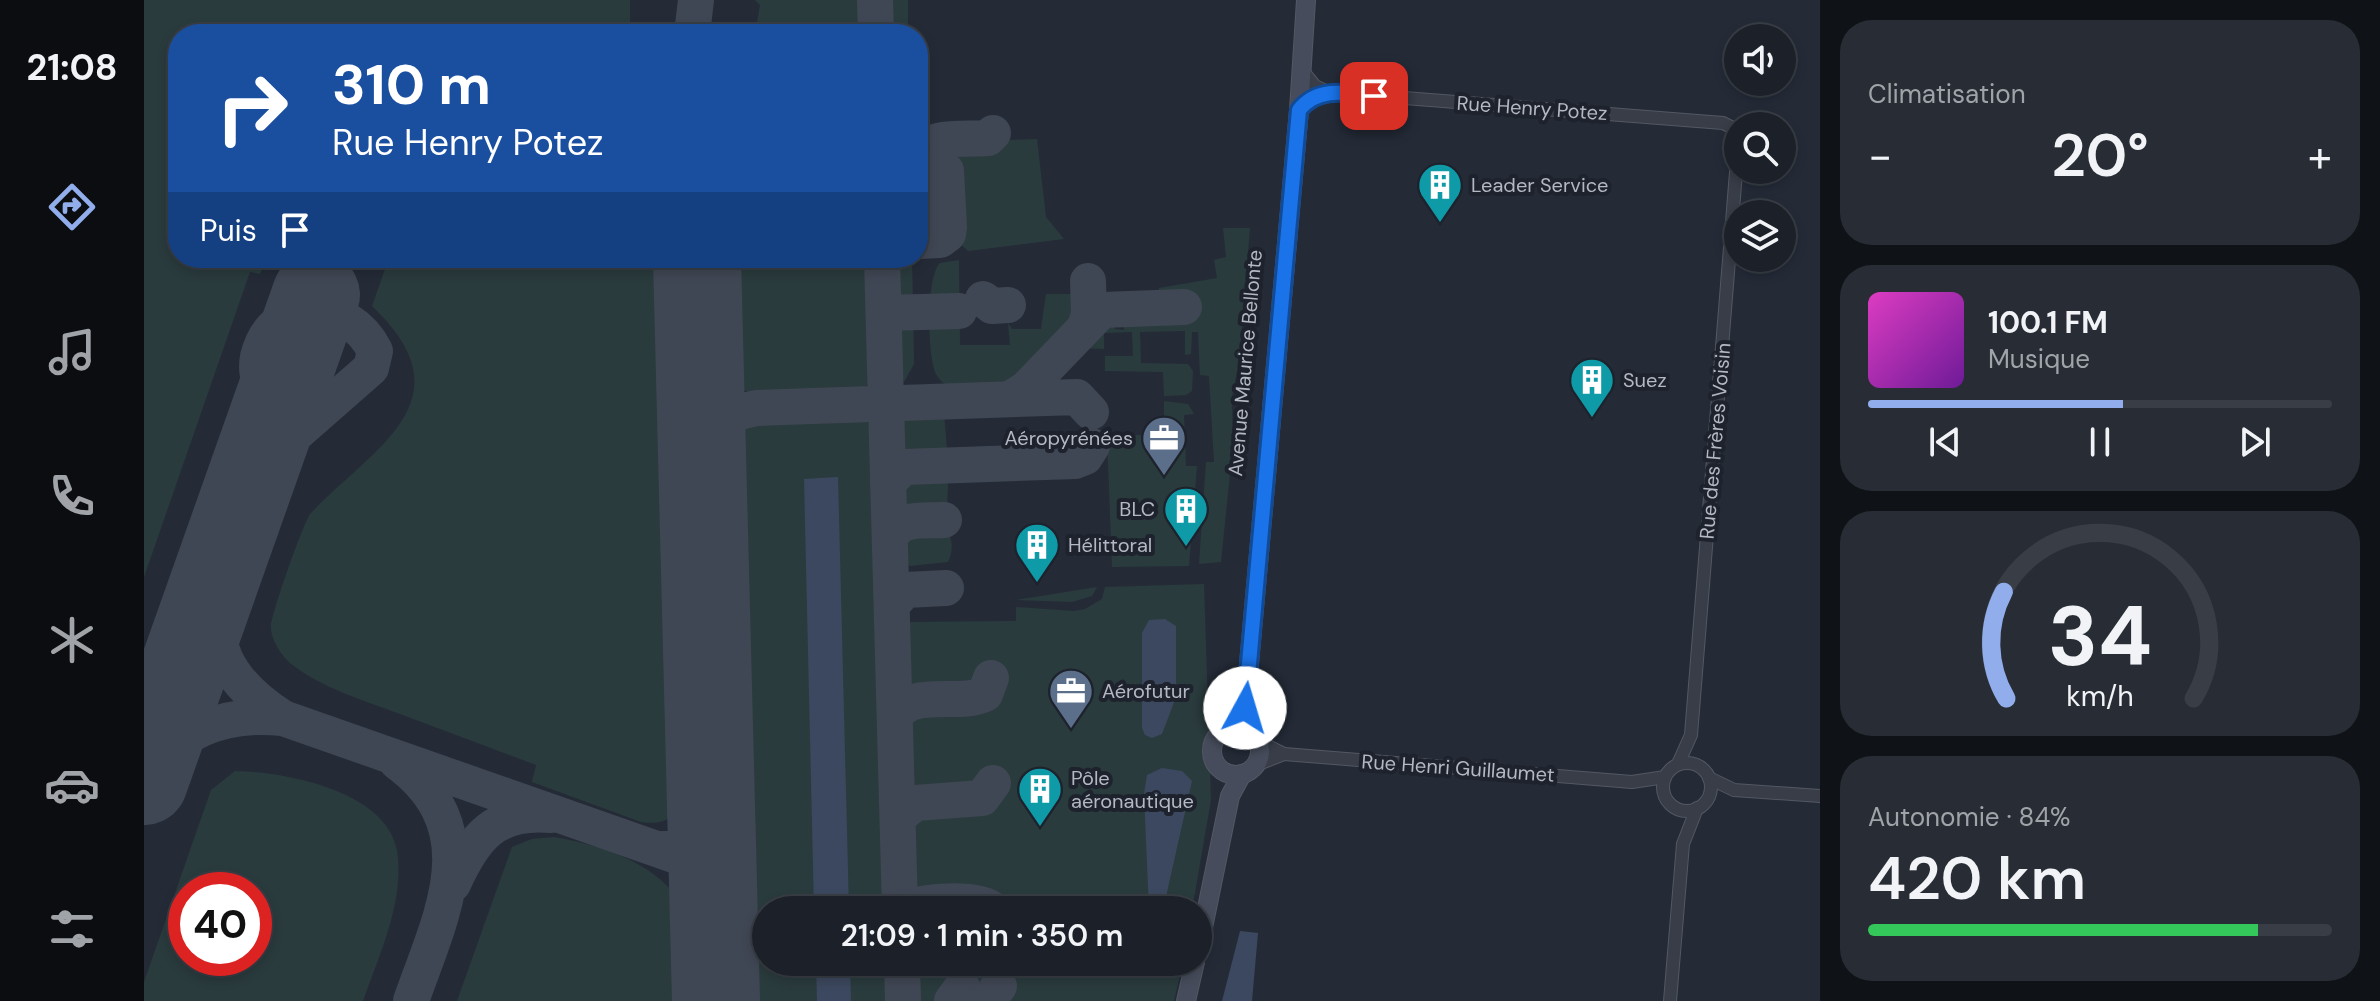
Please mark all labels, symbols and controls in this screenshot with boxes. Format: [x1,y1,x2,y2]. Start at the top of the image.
map controls [1724,24,1796,272]
button: sound [1724,24,1796,96]
text: 21:08 [26,44,118,91]
text: 310 m [332,48,491,121]
icon: right [200,56,304,160]
pin [1340,62,1408,130]
icon: arrive [1352,74,1396,118]
text: Climatisation [1868,77,2026,111]
street label: Rue Henry Potez [1456,90,1608,126]
button: search [1724,112,1796,184]
text: 20° [2051,116,2149,195]
text: Rue Henry Potez [332,119,604,166]
text: − [1868,127,1892,185]
text: + [2308,127,2332,185]
building icon: Leader Service [1416,161,1464,224]
place label: Leader Service [1471,172,1608,198]
icon: directions [44,179,100,235]
button: layers [1724,200,1796,272]
icon: arrive [273,208,317,252]
text: Puis [200,211,257,250]
street label: Avenue Maurice Bellonte [1222,249,1268,477]
text: 100.1 FM [1988,303,2108,342]
icon: music [44,324,100,380]
street label: Rue des Frères Voisin [1693,342,1737,540]
text: Musique [1988,342,2090,376]
building icon: Suez [1568,356,1616,419]
place label: Suez [1623,367,1667,393]
office icon: Aéropyrénées [1140,414,1188,477]
icon: previous [1923,420,1967,464]
icon: pause [2078,420,2122,464]
icon: next [2233,420,2277,464]
place label: Aéropyrénées [1005,425,1133,451]
icon: phone [44,468,100,524]
building icon: BLC [1162,485,1210,548]
place label: BLC [1119,496,1155,522]
building icon: Hélittoral [1013,521,1061,584]
place label: Hélittoral [1068,532,1152,558]
text: 34 [2048,582,2152,691]
icon: climate [44,612,100,668]
position arrow [1203,666,1287,750]
office icon: Aérofutur [1047,667,1095,730]
place label: Aérofutur [1102,678,1190,704]
text: km/h [2066,678,2134,715]
street label: Rue Henri Guillaumet [1361,748,1556,788]
icon: car [44,757,100,813]
building icon: Pôle aéronautique [1016,765,1064,828]
place label: Pôle aéronautique [1071,765,1194,814]
text: Autonomie · 84% [1868,800,2071,834]
text: 420 km [1868,839,2086,918]
speed limit sign: 40 [168,872,272,976]
icon: filters [44,901,100,957]
text: 21:09 · 1 min · 350 m [841,916,1123,955]

